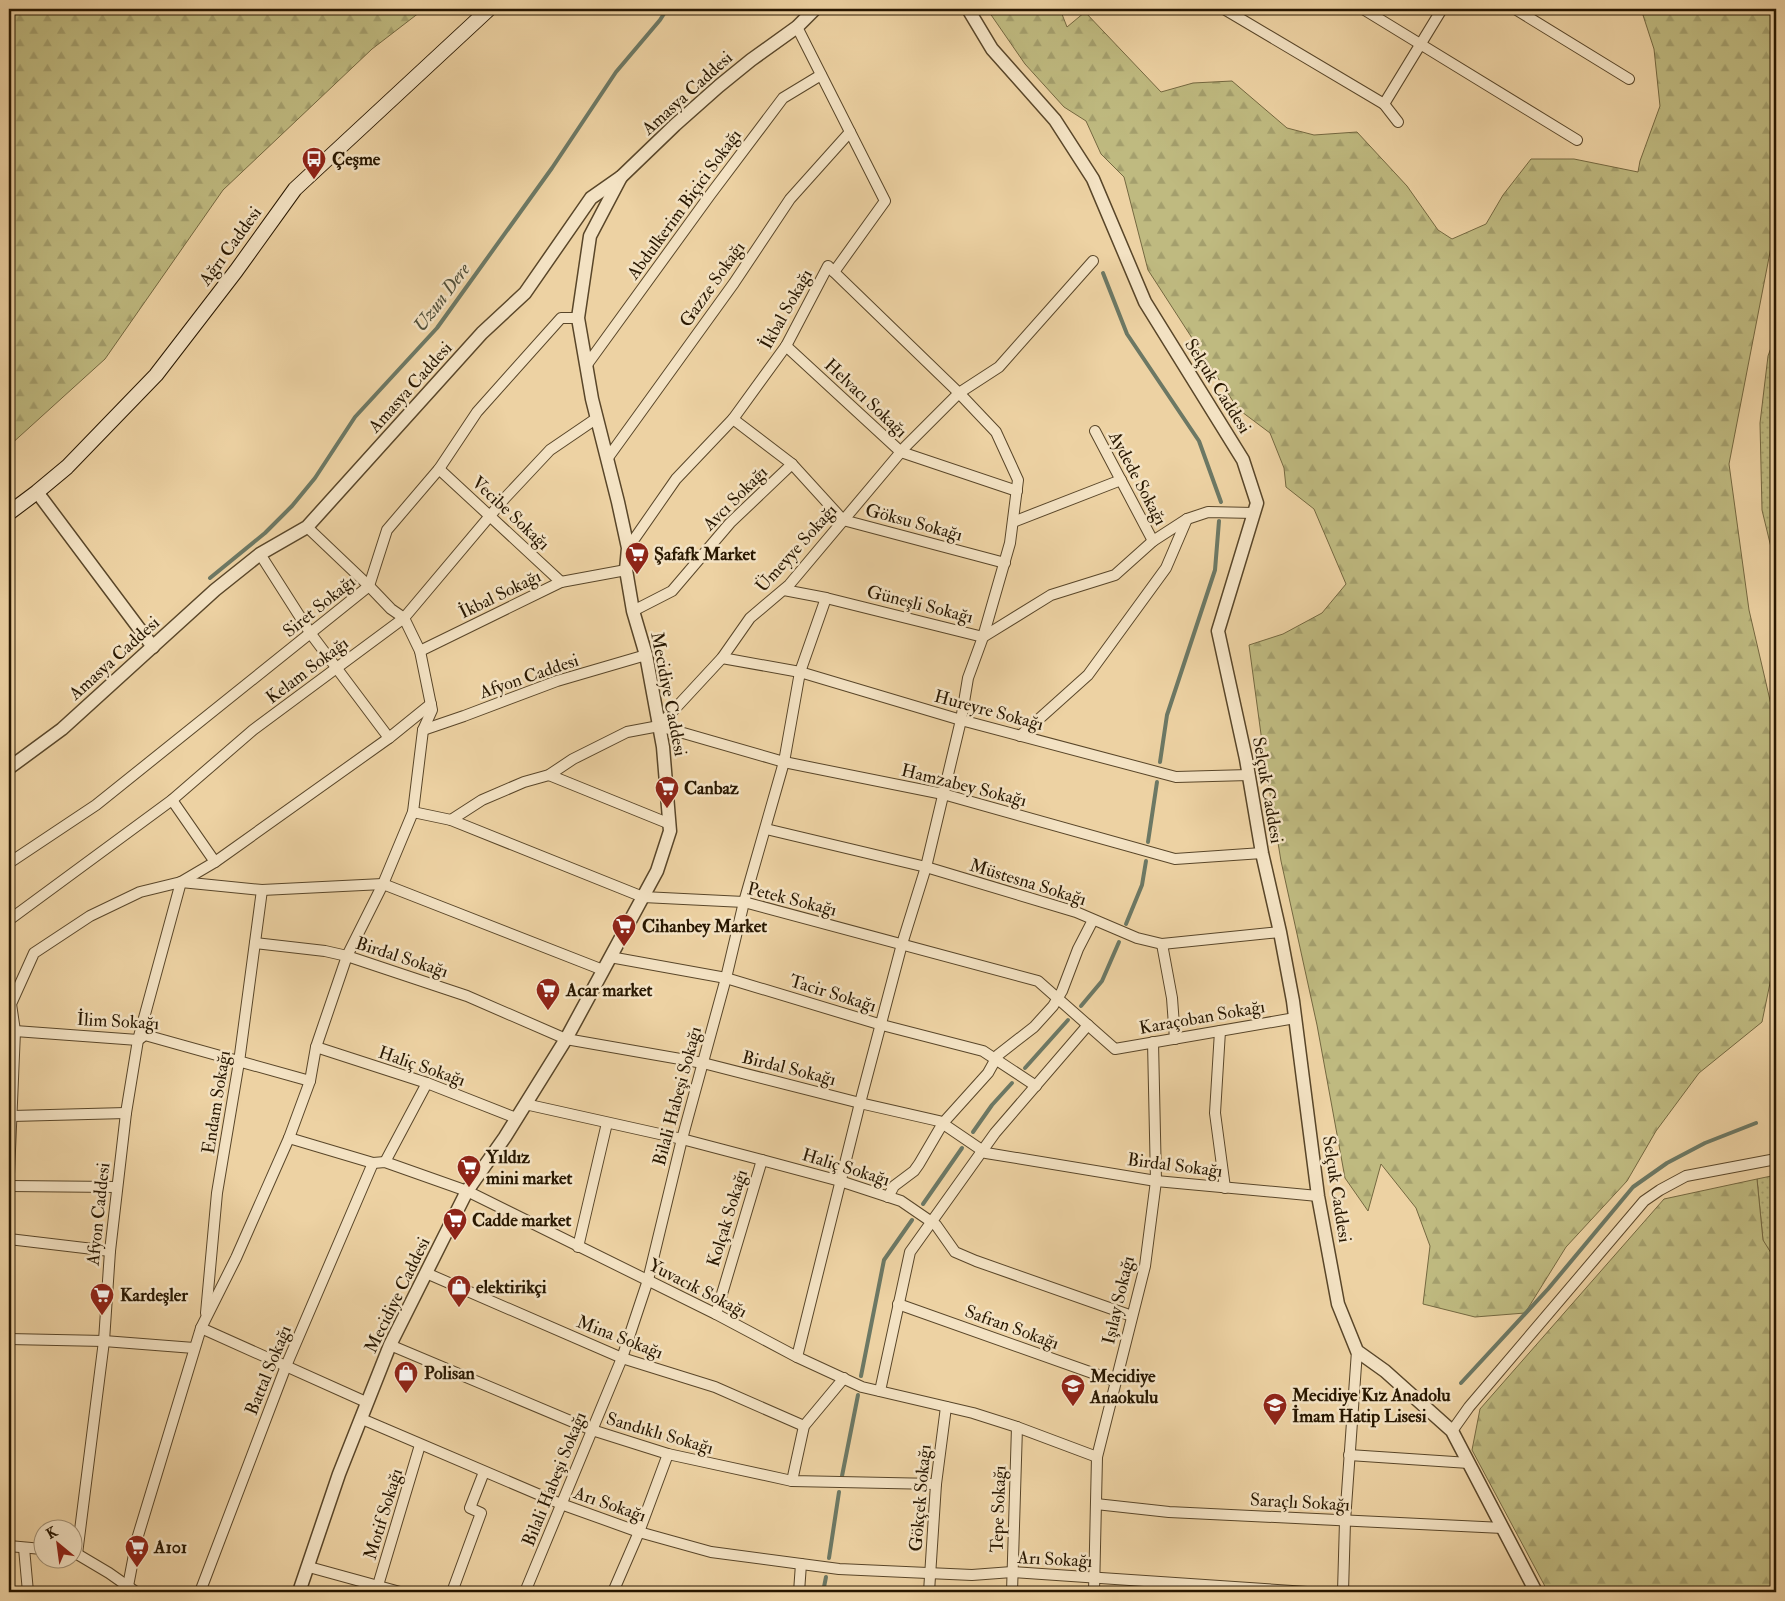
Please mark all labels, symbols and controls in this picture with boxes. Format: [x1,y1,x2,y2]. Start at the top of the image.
street label: Amasya Caddesi [636,46,738,141]
street label: Abdulkerim Biçici Sokağı [621,124,747,285]
bus stop icon: Çeşme [301,146,327,180]
place label: Çeşme [332,148,381,171]
street label: Ağrı Caddesi [193,202,267,291]
street label: Gazze Sokağı [674,237,750,332]
water label: Uzun Dere [408,258,476,337]
street label: İkbal Sokağı [755,265,818,354]
street label: Selçuk Caddesi [1179,334,1256,438]
street label: Amasya Caddesi [363,337,457,438]
street label: Helvacı Sokağı [819,354,912,443]
street label: Aydede Sokağı [1103,426,1172,529]
street label: Avcı Sokağı [697,461,773,536]
street label: Vecibe Sokağı [467,471,555,556]
street label: Göksu Sokağı [863,498,965,547]
street label: Ümeyye Sokağı [751,499,842,597]
supermarket icon: Şafafk Market [624,541,650,575]
place label: Şafafk Market [654,543,756,566]
street label: İkbal Sokağı [455,565,545,624]
street label: Siret Sokağı [278,570,360,643]
street label: Güneşli Sokağı [864,580,976,629]
street label: Amasya Caddesi [63,611,165,706]
street label: Mecidiye Caddesi [645,630,692,758]
street label: Kelam Sokağı [261,632,353,709]
street label: Afyon Caddesi [476,649,582,705]
street label: Hureyre Sokağı [932,685,1046,736]
street label: Selçuk Caddesi [1247,735,1288,845]
street label: Hamzabey Sokağı [899,759,1029,812]
supermarket icon: Canbaz [654,775,680,809]
place label: Canbaz [684,777,739,800]
street label: Müstesna Sokağı [967,854,1089,911]
street label: Petek Sokağı [745,877,839,922]
supermarket icon: Cihanbey Market [611,913,637,947]
place label: Cihanbey Market [642,915,767,938]
street label: Birdal Sokağı [353,932,451,983]
street label: Tacir Sokağı [787,969,879,1018]
supermarket icon: Acar market [535,977,561,1011]
place label: Acar market [565,979,652,1002]
street label: Karaçoban Sokağı [1137,995,1267,1040]
street label: İlim Sokağı [76,1008,160,1035]
street label: Bilali Habeşi Sokağı [648,1024,707,1168]
street label: Haliç Sokağı [375,1041,469,1092]
street label: Birdal Sokağı [740,1046,838,1091]
street label: Endam Sokağı [197,1049,236,1155]
street label: Selçuk Caddesi [1317,1134,1356,1244]
street label: Haliç Sokağı [799,1143,893,1192]
place label: Yıldız mini market [485,1146,572,1190]
street label: Birdal Sokağı [1126,1148,1224,1183]
supermarket icon: Yıldız mini market [456,1154,482,1188]
street label: Afyon Caddesi [82,1161,115,1268]
street label: Kolçak Sokağı [702,1167,753,1270]
supermarket icon: Cadde market [442,1207,468,1241]
place label: Cadde market [472,1209,571,1232]
street label: Mecidiye Caddesi [359,1233,435,1357]
street label: Yuvacık Sokağı [645,1254,751,1323]
street label: Işılay Sokağı [1097,1254,1140,1346]
shop icon: elektirikçi [446,1274,472,1308]
place label: elektirikçi [476,1276,547,1299]
supermarket icon: Kardeşler [89,1282,115,1316]
place label: Kardeşler [120,1284,188,1307]
street label: Safran Sokağı [962,1300,1062,1355]
street label: Mina Sokağı [573,1310,667,1365]
street label: Battal Sokağı [240,1322,297,1418]
shop icon: Polisan [393,1360,419,1394]
place label: Polisan [424,1362,476,1385]
place label: Mecidiye Anaokulu [1089,1365,1159,1409]
school or university icon: Mecidiye Anaokulu [1060,1373,1086,1407]
place label: Mecidiye Kız Anadolu İmam Hatip Lisesi [1291,1384,1451,1428]
school or university icon: Mecidiye Kız Anadolu İmam Hatip Lisesi [1262,1392,1288,1426]
street label: Sandıklı Sokağı [604,1407,716,1460]
street label: Bilali Habeşi Sokağı [517,1408,592,1550]
street label: Gökçek Sokağı [904,1443,937,1553]
street label: Tepe Sokağı [985,1465,1012,1553]
street label: Motif Sokağı [359,1466,408,1563]
street label: Arı Sokağı [570,1481,649,1528]
street label: Saraçlı Sokağı [1249,1488,1351,1517]
north arrow [32,1518,82,1568]
text: K [44,1523,61,1543]
supermarket icon: A101 [124,1534,150,1568]
place label: A101 [153,1536,187,1559]
street label: Arı Sokağı [1016,1546,1093,1573]

